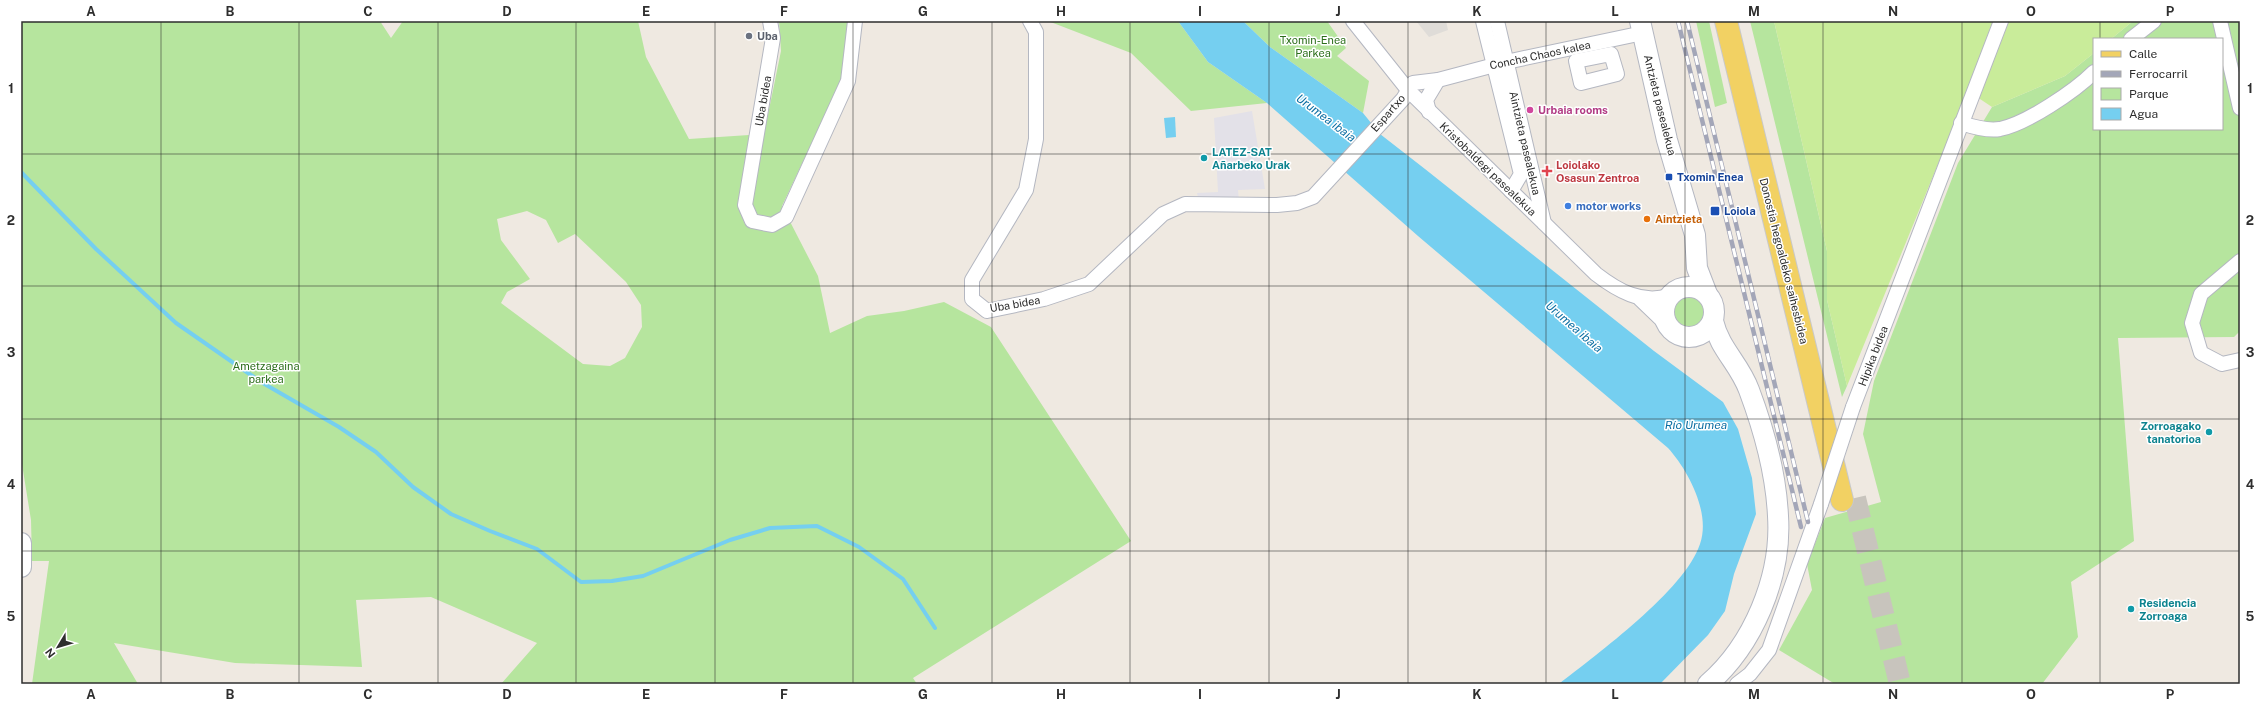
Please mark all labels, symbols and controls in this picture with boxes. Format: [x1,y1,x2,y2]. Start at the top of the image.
text: A [86,4,96,19]
text: B [226,4,235,19]
text: C [363,4,373,19]
text: D [502,4,512,19]
text: E [642,4,650,19]
text: F [780,4,788,19]
text: G [918,4,928,19]
text: H [1056,4,1066,19]
text: I [1198,4,1202,19]
text: J [1335,4,1341,19]
text: K [1472,4,1482,19]
text: L [1611,4,1619,19]
text: M [1748,4,1760,19]
text: N [1888,4,1898,19]
text: O [2026,4,2036,19]
text: P [2166,4,2175,19]
place label: Uba [757,30,778,42]
marker: Uba [744,31,754,41]
park label: Txomin-Enea Parkea [1280,34,1346,59]
street label: Concha Chaos kalea [1488,38,1592,72]
legend [2093,38,2223,130]
text: Calle [2129,47,2158,61]
street label: Antzieta pasealekua [1642,53,1678,157]
text: Ferrocarril [2129,67,2188,81]
street label: Uba bidea [753,75,773,127]
text: 1 [8,81,14,96]
text: 1 [2247,81,2253,96]
text: Parque [2129,87,2169,101]
street label: Aintzieta pasealekua [1507,90,1543,196]
water label: Urumea ibaia [1294,91,1358,145]
street label: Espartxo [1369,92,1407,134]
place label: Urbaia rooms [1538,104,1608,116]
marker: Urbaia rooms [1525,105,1535,115]
text: Agua [2129,107,2158,121]
street label: Kristobaldegi pasealekua [1437,120,1539,218]
place label: LATEZ-SAT Añarbeko Urak [1212,146,1291,171]
marker: LATEZ-SAT Añarbeko Urak [1199,153,1209,163]
place label: Loiolako Osasun Zentroa [1556,159,1639,184]
marker: Loiolako Osasun Zentroa [1541,165,1553,177]
place label: Txomin Enea [1677,171,1743,183]
marker: Txomin Enea [1664,172,1674,182]
street label: Donostia hegoaldeko saihesbidea [1758,177,1810,345]
place label: motor works [1576,200,1641,212]
marker: motor works [1563,201,1573,211]
marker: Loiola [1709,205,1721,217]
place label: Loiola [1724,205,1756,217]
text: 2 [7,213,15,228]
place label: Aintzieta [1655,213,1702,225]
text: 2 [2246,213,2254,228]
marker: Aintzieta [1642,214,1652,224]
street label: Uba bidea [989,294,1041,314]
water label: Urumea ibaia [1543,298,1605,356]
street label: Hipika bidea [1856,324,1890,388]
text: 3 [7,345,16,360]
text: 3 [2246,345,2255,360]
park label: Ametzagaina parkea [233,360,299,385]
water label: Río Urumea [1665,418,1727,432]
place label: Zorroagako tanatorioa [2140,420,2201,445]
marker: Zorroagako tanatorioa [2204,427,2214,437]
text: 4 [7,477,16,492]
text: 4 [2246,477,2255,492]
place label: Residencia Zorroaga [2139,597,2196,622]
marker: Residencia Zorroaga [2126,604,2136,614]
text: 5 [7,609,16,624]
text: 5 [2246,609,2255,624]
north arrow [38,627,78,667]
text: N [43,646,57,660]
text: A [86,687,96,702]
text: B [226,687,235,702]
text: C [363,687,373,702]
text: D [502,687,512,702]
text: E [642,687,650,702]
text: F [780,687,788,702]
text: G [918,687,928,702]
text: H [1056,687,1066,702]
text: I [1198,687,1202,702]
text: J [1335,687,1341,702]
text: K [1472,687,1482,702]
text: L [1611,687,1619,702]
text: M [1748,687,1760,702]
text: N [1888,687,1898,702]
text: O [2026,687,2036,702]
text: P [2166,687,2175,702]

